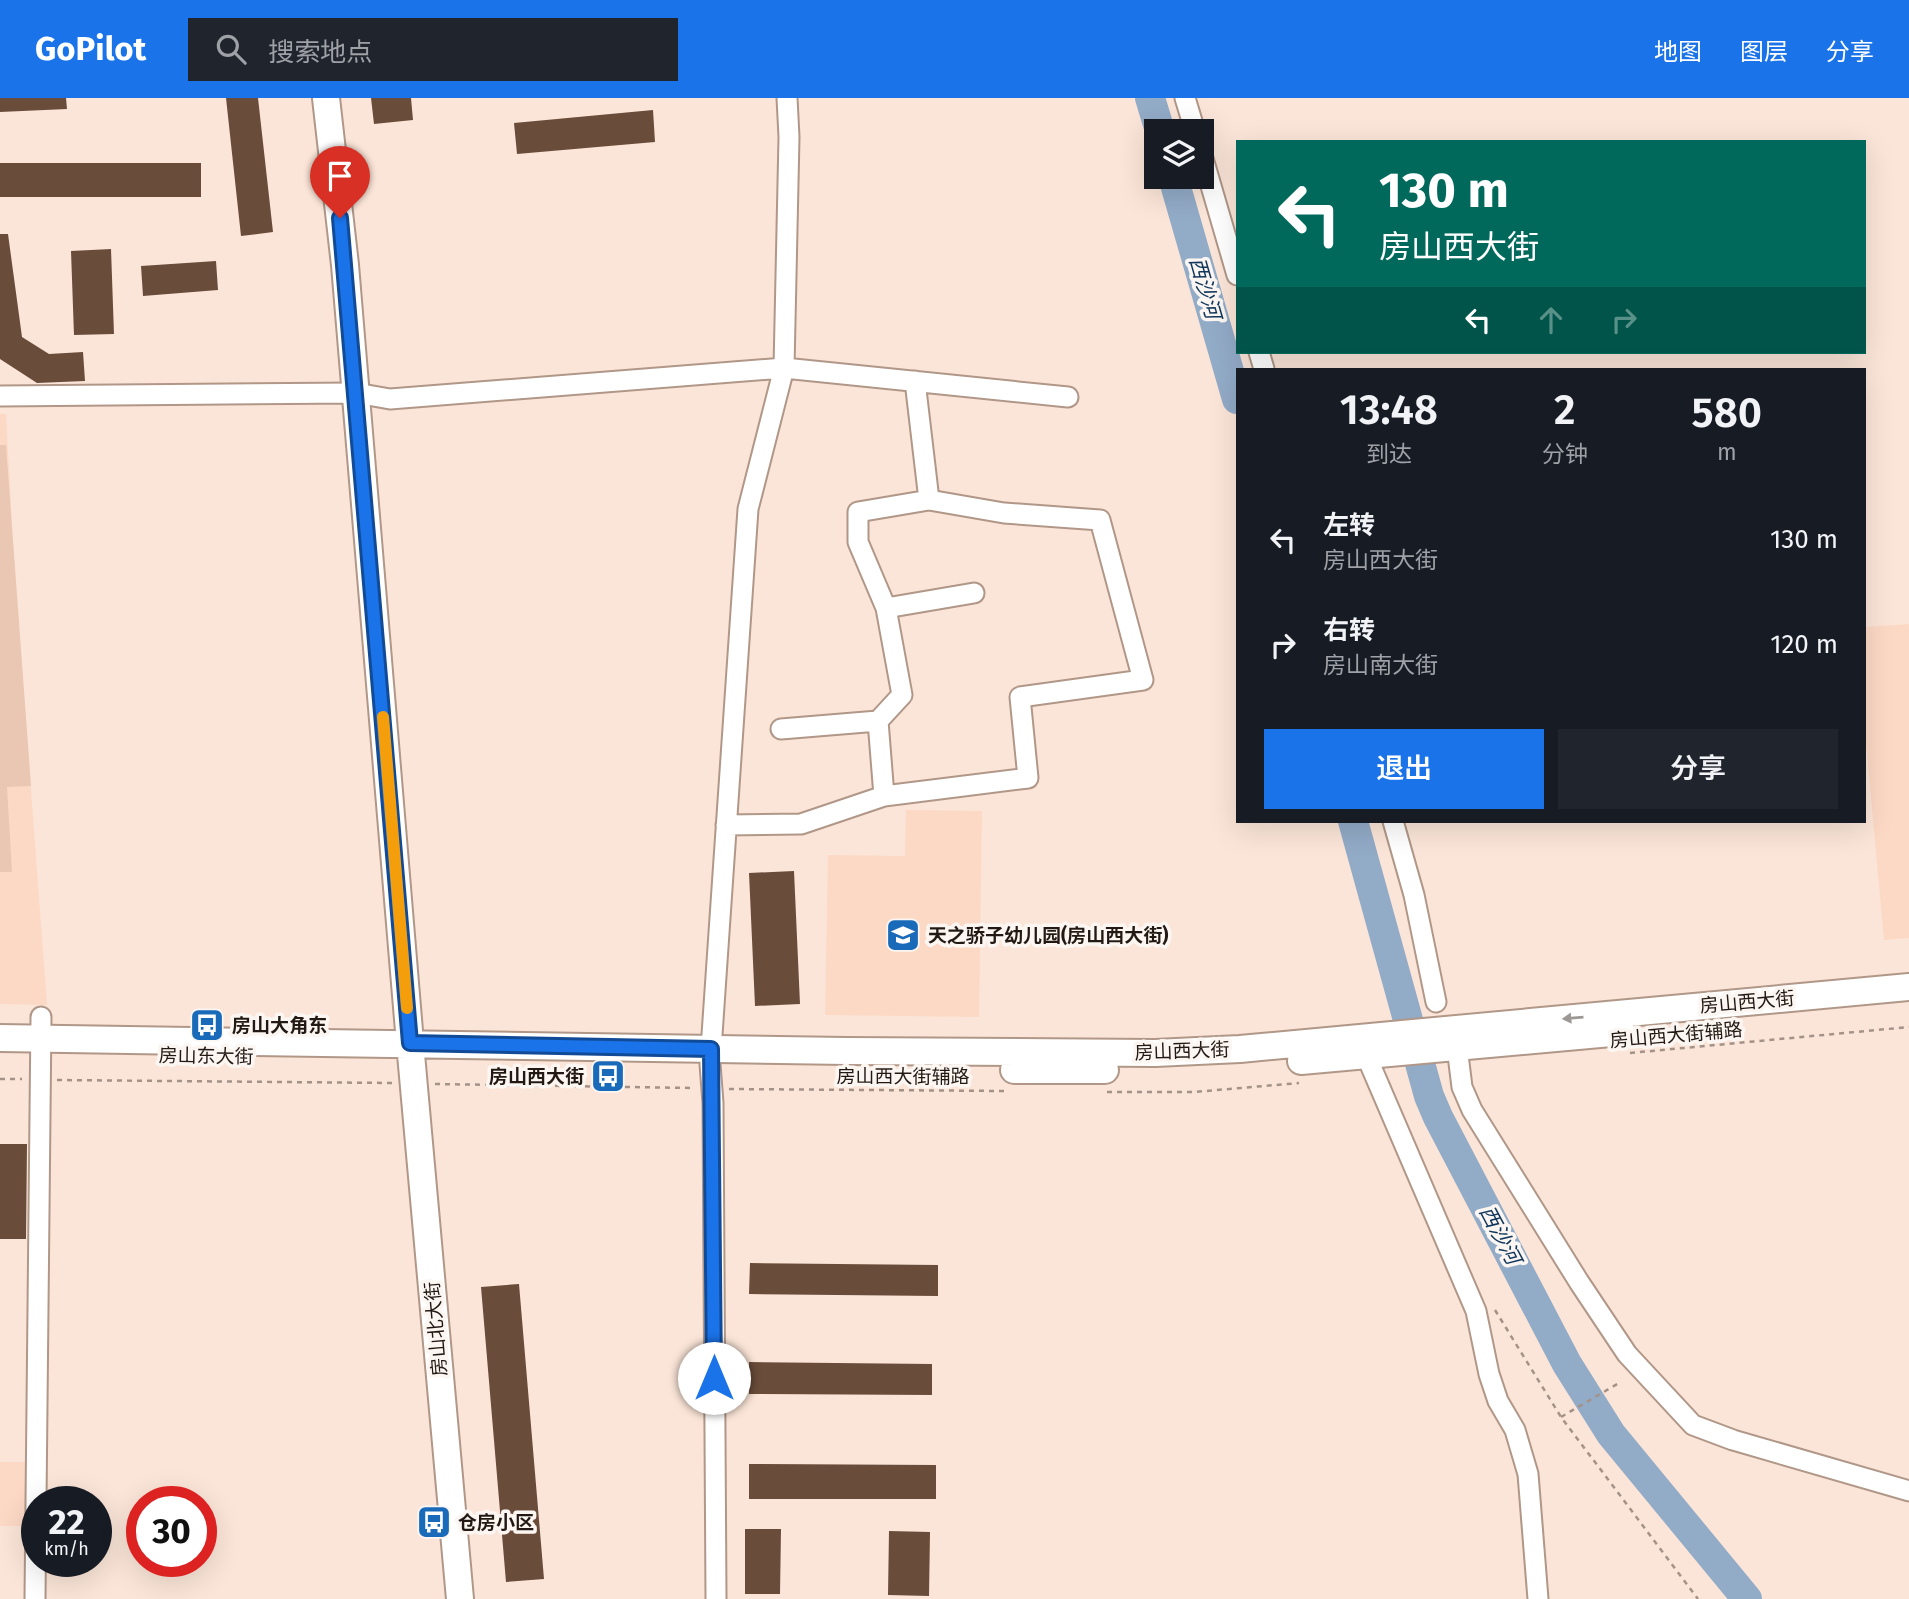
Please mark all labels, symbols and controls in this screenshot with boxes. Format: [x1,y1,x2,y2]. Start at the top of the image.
search box [188,18,678,81]
text: GoPilot [35,29,146,69]
icon: search [212,30,250,68]
text: 搜索地点 [268,37,372,68]
text: 地图 [1654,38,1702,66]
text: 图层 [1740,38,1788,66]
text: 分享 [1826,38,1874,66]
map controls [1144,119,1214,189]
button: layers [1144,119,1214,189]
pin [310,146,370,218]
icon: arrive [321,157,359,195]
text: 130 m [1379,161,1509,220]
icon: left [1264,168,1355,259]
text: 房山西大街 [1379,228,1539,266]
water label: 西沙河 [1184,254,1227,326]
icon: left [1459,301,1497,339]
icon: ahead [1532,301,1570,339]
icon: right [1605,301,1643,339]
text: 13:48 [1340,385,1438,435]
text: 2 [1554,385,1576,435]
text: 580 [1692,388,1762,438]
text: m [1717,438,1737,466]
text: 到达 [1366,440,1412,468]
text: 分钟 [1542,440,1588,468]
text: 左转 [1323,510,1375,541]
icon: left [1264,521,1302,559]
text: 130 m [1770,524,1838,555]
text: 房山西大街 [1323,546,1438,574]
text: 右转 [1323,615,1375,646]
icon: right [1264,626,1302,664]
text: 120 m [1770,629,1838,660]
text: 房山南大街 [1323,651,1438,679]
button: 退出 [1264,729,1544,809]
button: 分享 [1558,729,1838,809]
school or university icon: 天之骄子幼儿园(房山西大街) [884,916,922,954]
place label: 天之骄子幼儿园(房山西大街) [928,924,1168,947]
street label: 房山西大街 [1699,986,1795,1018]
bus stop icon: 房山大角东 [188,1006,226,1044]
one-way arrow [1561,1013,1583,1024]
place label: 房山大角东 [232,1014,327,1037]
street label: 房山西大街辅路 [1609,1018,1743,1052]
street label: 房山西大街 [1134,1038,1230,1064]
street label: 房山东大街 [158,1044,254,1068]
bus stop icon: 房山西大街 [589,1057,627,1095]
place label: 房山西大街 [489,1065,584,1088]
street label: 房山西大街辅路 [836,1065,970,1088]
water label: 西沙河 [1474,1201,1528,1272]
street label: 房山北大街 [420,1281,452,1377]
position arrow [677,1341,751,1415]
speed limit sign: 30 [126,1486,217,1577]
text: 22 [48,1501,85,1543]
bus stop icon: 仓房小区 [415,1503,453,1541]
place label: 仓房小区 [458,1511,534,1534]
text: km/h [44,1538,89,1560]

